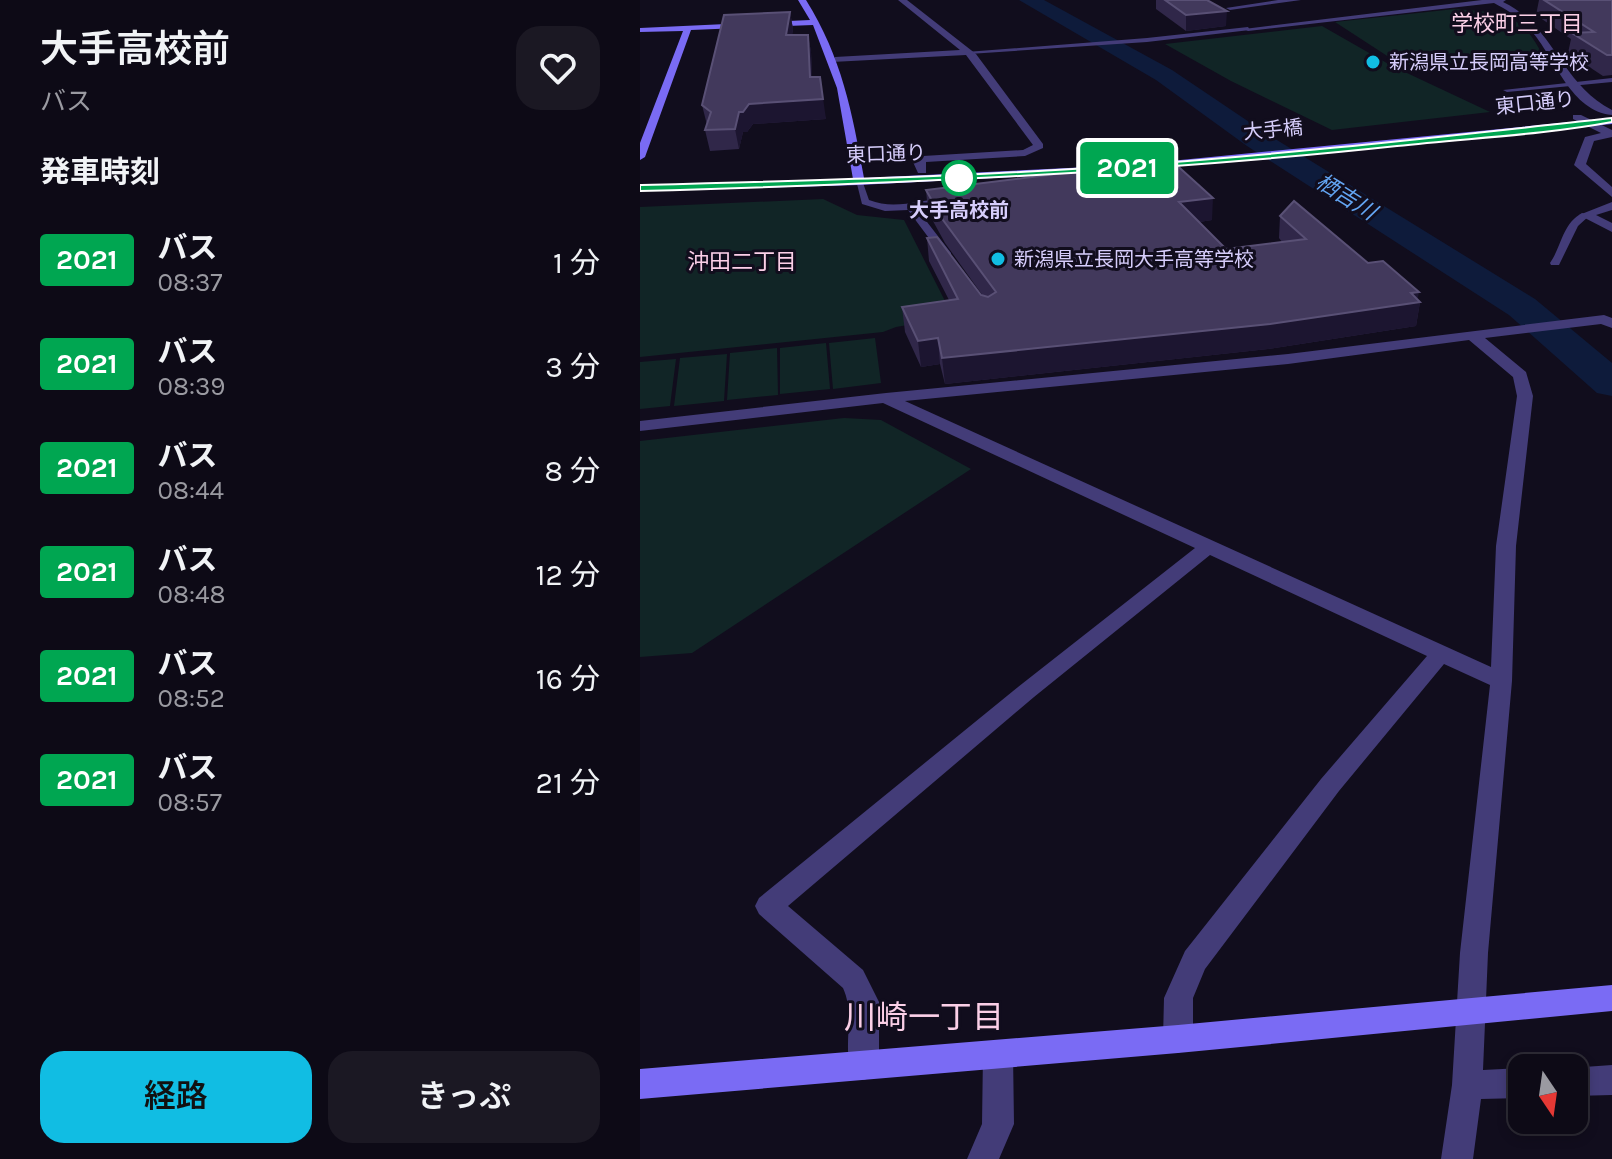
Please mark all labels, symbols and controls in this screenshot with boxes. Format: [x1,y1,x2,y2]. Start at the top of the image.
district label: 学校町三丁目 [1451,11,1583,37]
button: heart [516,26,600,110]
text: 大手高校前 [40,27,230,72]
place label: 新潟県立長岡高等学校 [1389,51,1589,74]
marker: 新潟県立長岡高等学校 [1364,53,1382,71]
text: バス [40,86,92,117]
street label: 東口通り [1494,87,1576,119]
street label: 大手橋 [1242,116,1304,144]
street label: 東口通り [846,141,926,167]
line badge: 2021 [1071,142,1183,194]
text: 2021 [1096,151,1158,184]
text: 発車時刻 [40,154,160,190]
marker: 大手高校前 [942,161,976,195]
water label: 栖吉川 [1311,168,1383,227]
place label: 大手高校前 [909,199,1009,222]
text: バス [158,230,218,266]
text: 2021 [56,243,118,276]
text: 1 分 [553,245,600,281]
place label: 新潟県立長岡大手高等学校 [1014,248,1254,271]
district label: 沖田二丁目 [687,249,797,275]
marker: 新潟県立長岡大手高等学校 [989,250,1007,268]
text: 08:37 [158,267,223,298]
text: バス [158,334,218,370]
text: 2021 [56,347,118,380]
text: 3 分 [545,349,600,385]
text: 08:39 [158,371,225,402]
text: バス [158,438,218,474]
text: 2021 [56,451,118,484]
text: 8 分 [544,453,600,489]
text: 08:44 [158,475,224,506]
text: バス [158,542,218,578]
text: 2021 [56,555,118,588]
text: 12 分 [536,557,600,593]
text: 08:48 [158,579,225,610]
text: バス [158,646,218,682]
text: 2021 [56,659,118,692]
text: 16 分 [536,661,600,697]
text: 08:52 [158,683,225,714]
text: バス [158,750,218,786]
text: 2021 [56,763,118,796]
text: 21 分 [536,765,600,801]
text: 08:57 [158,787,222,818]
district label: 川崎一丁目 [844,999,1004,1036]
button: 経路 [40,1051,312,1143]
button: きっぷ [328,1051,600,1143]
north arrow [1508,1054,1588,1134]
map controls [1508,1054,1588,1134]

